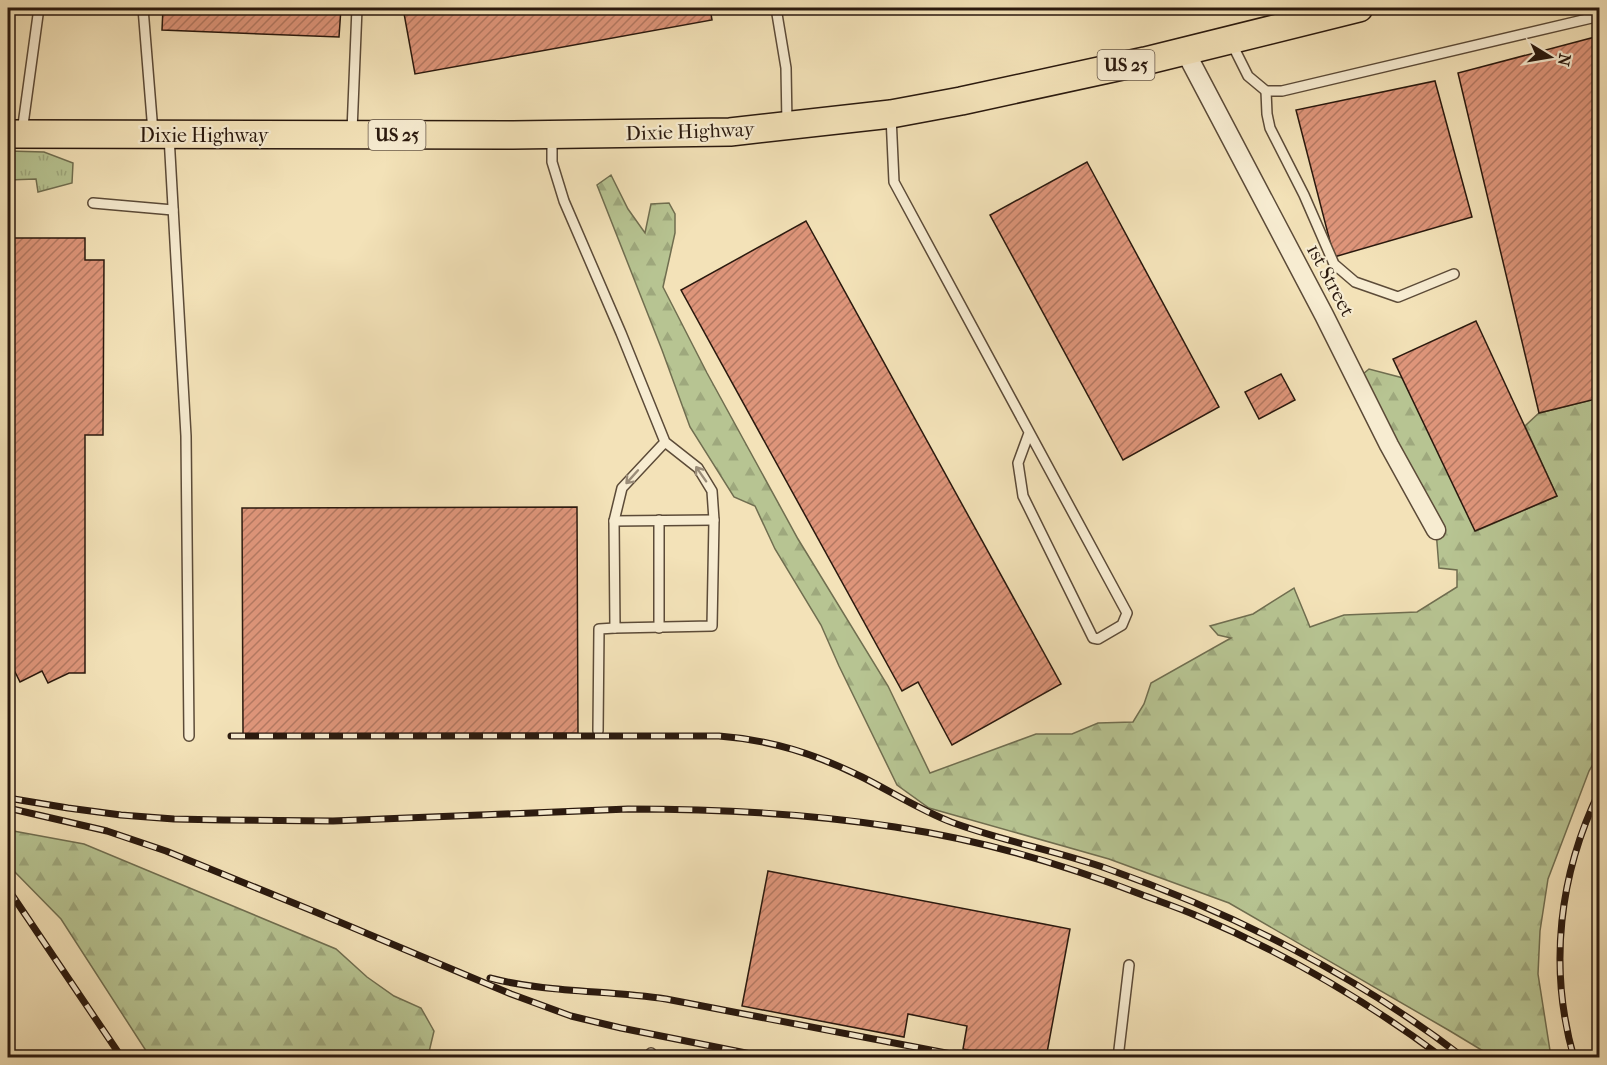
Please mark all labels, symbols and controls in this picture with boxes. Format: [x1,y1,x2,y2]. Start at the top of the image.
north arrow [1520,27,1580,87]
road number: US 25 [1098,50,1154,80]
text: N [1554,52,1575,68]
street label: Dixie Highway [625,118,756,145]
road number: US 25 [368,120,426,150]
street label: Dixie Highway [140,124,270,147]
street label: 1st Street [1302,240,1359,320]
one-way arrow [695,467,707,483]
one-way arrow [625,470,639,485]

